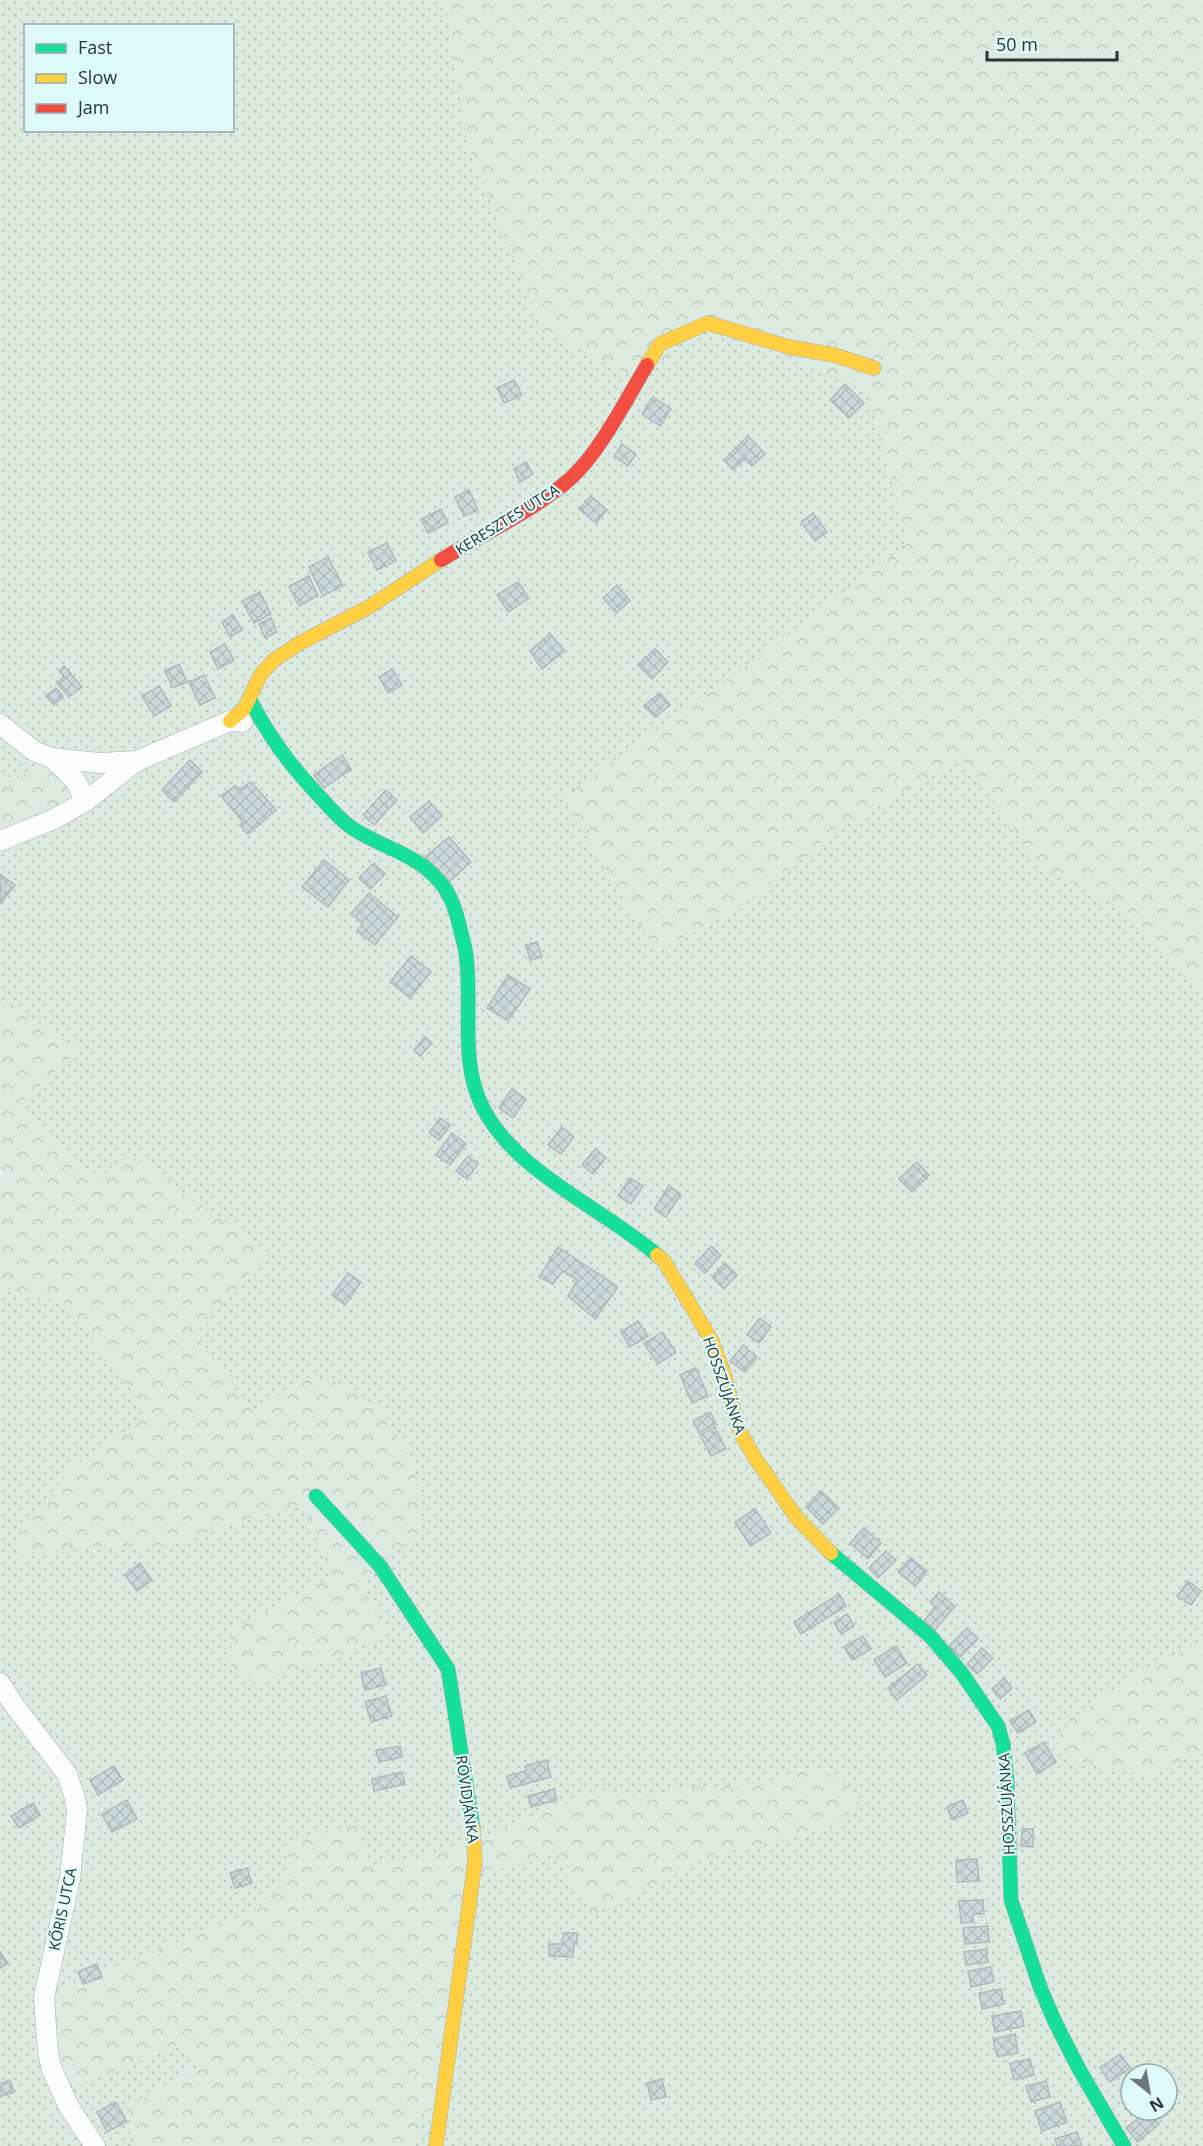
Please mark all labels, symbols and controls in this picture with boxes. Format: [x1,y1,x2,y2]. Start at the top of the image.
legend [24,24,234,132]
scale bar [987,24,1118,62]
text: 50 m [996,32,1038,56]
text: Fast [78,35,112,59]
text: Slow [78,65,117,89]
text: Jam [76,95,110,119]
street label: KERESZTES UTCA [451,479,563,559]
street label: HOSSZÚJÁNKA [699,1333,751,1437]
street label: HOSSZÚJÁNKA [993,1752,1019,1856]
street label: RÖVIDJÁNKA [452,1754,484,1845]
street label: KŐRIS UTCA [43,1865,81,1952]
north arrow [1119,2062,1179,2122]
text: N [1145,2092,1168,2118]

